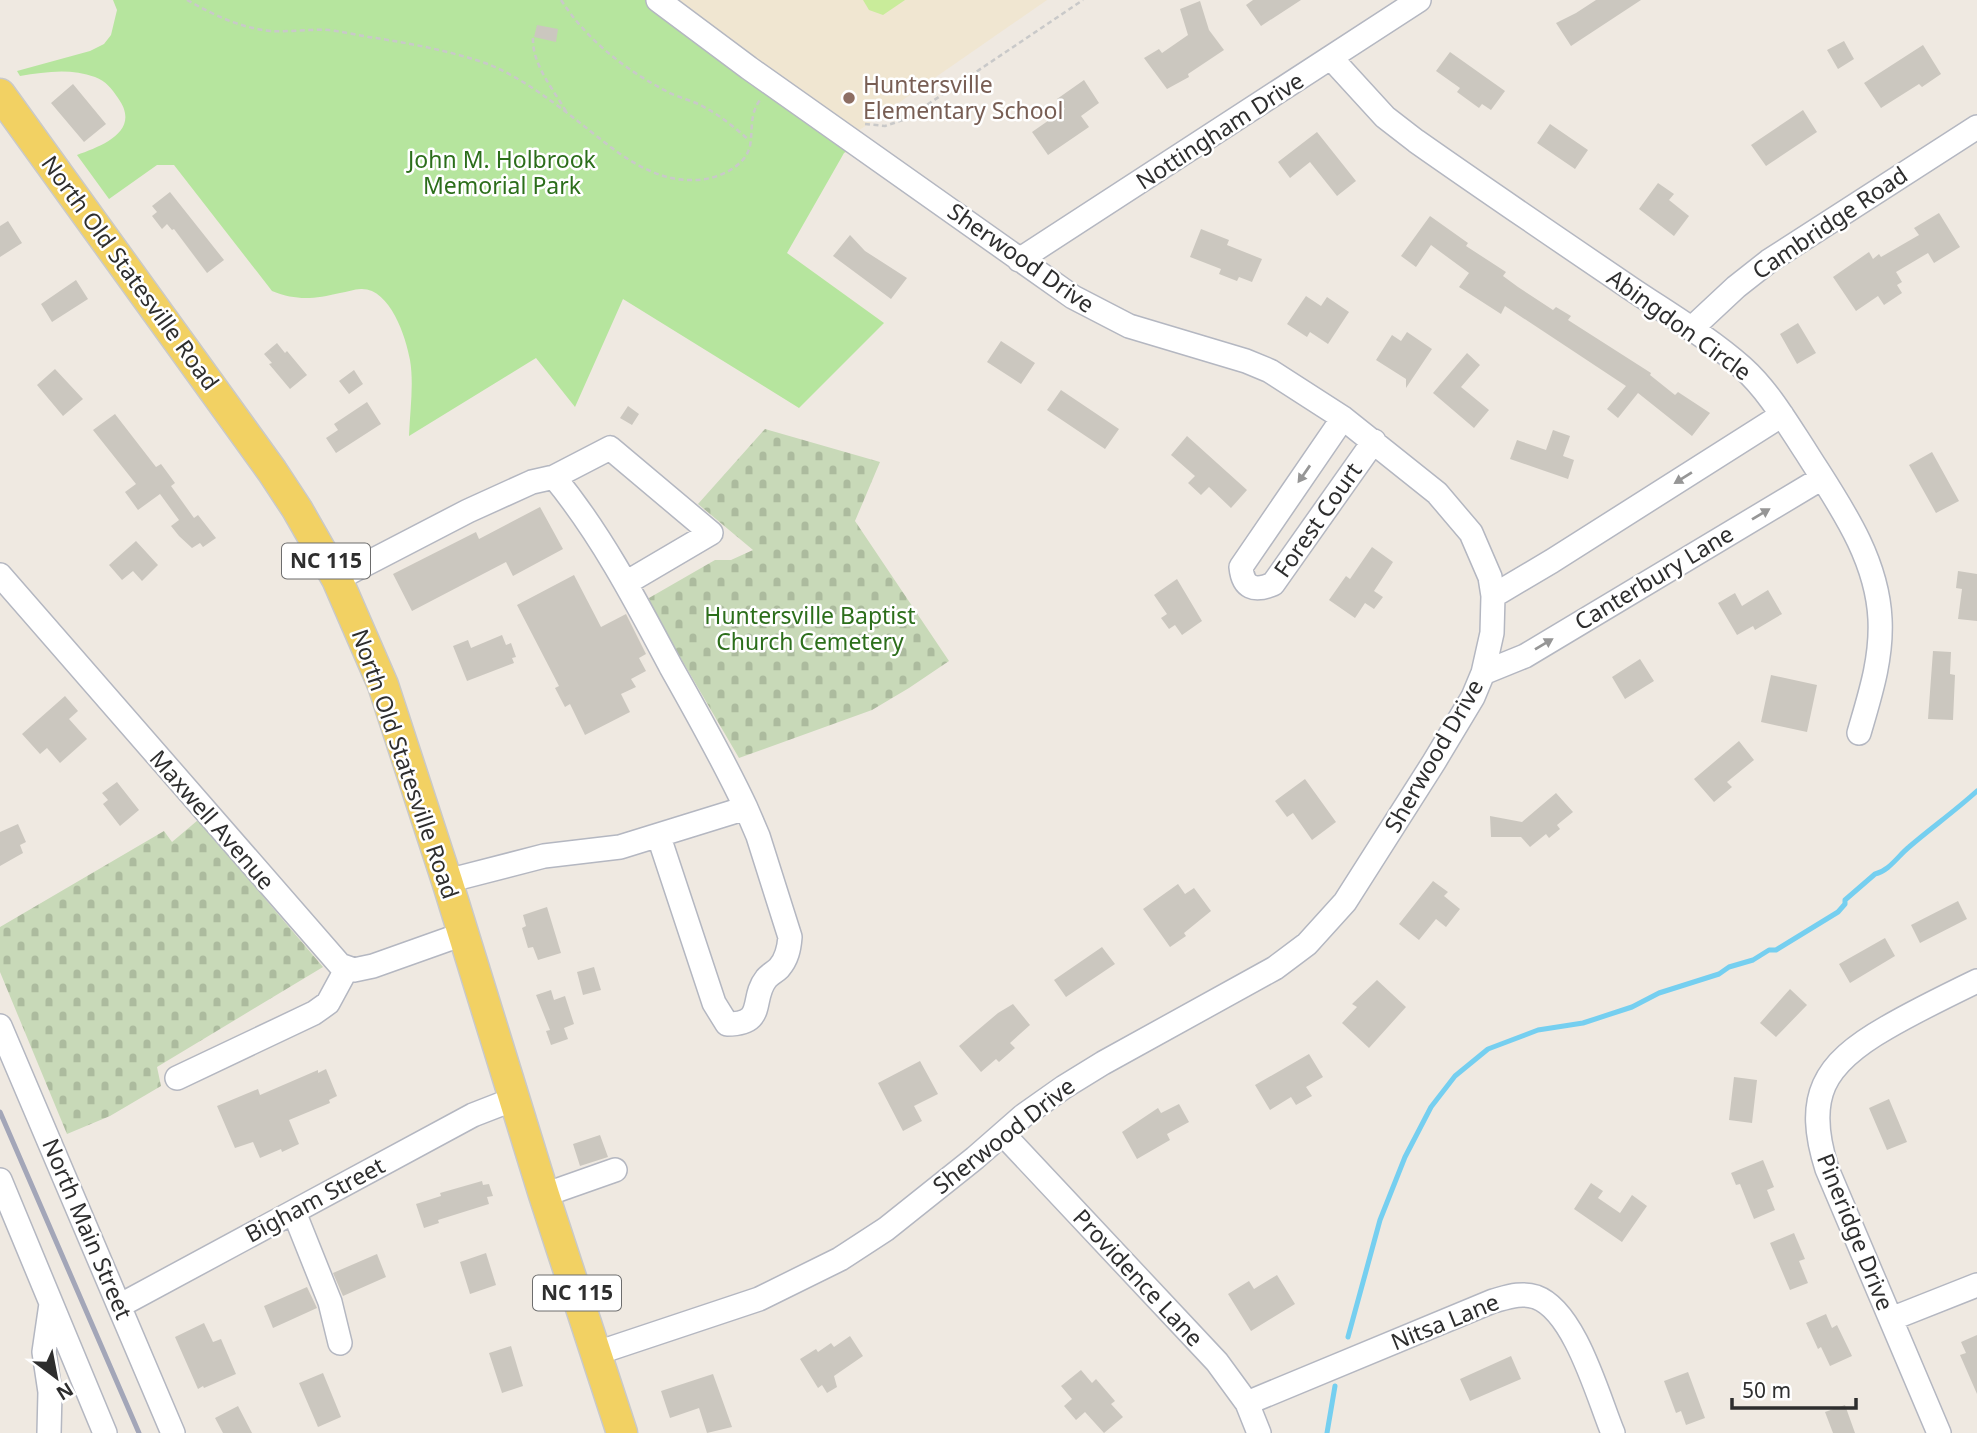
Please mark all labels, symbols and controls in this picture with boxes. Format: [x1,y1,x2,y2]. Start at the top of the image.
street label: Nottingham Drive [1129,64,1309,196]
place label: Huntersville Elementary School [863,68,1063,126]
marker: Huntersville Elementary School [841,90,857,106]
park label: John M. Holbrook Memorial Park [406,143,597,201]
street label: North Old Statesville Road [35,148,227,396]
street label: Cambridge Road [1745,158,1913,286]
street label: Sherwood Drive [942,195,1101,320]
street label: Abingdon Circle [1601,261,1758,387]
street label: Forest Court [1266,456,1369,583]
one-way arrow [1297,465,1311,483]
one-way arrow [1673,472,1692,485]
one-way arrow [1751,508,1770,521]
street label: Canterbury Lane [1568,517,1739,637]
road number: NC 115 [282,544,370,578]
park label: Huntersville Baptist Church Cemetery [704,599,916,657]
street label: North Old Statesville Road [345,625,467,903]
one-way arrow [1535,638,1554,650]
street label: Sherwood Drive [1376,673,1490,838]
street label: Maxwell Avenue [143,743,282,896]
street label: Sherwood Drive [926,1070,1081,1201]
street label: North Main Street [35,1133,140,1324]
street label: Pineridge Drive [1810,1148,1902,1315]
street label: Bigham Street [239,1149,390,1249]
street label: Providence Lane [1067,1201,1211,1353]
road number: NC 115 [533,1276,621,1310]
street label: Nitsa Lane [1386,1285,1503,1357]
north arrow [21,1342,91,1412]
scale bar [1732,1366,1856,1410]
text: N [52,1376,78,1407]
text: 50 m [1742,1376,1791,1404]

